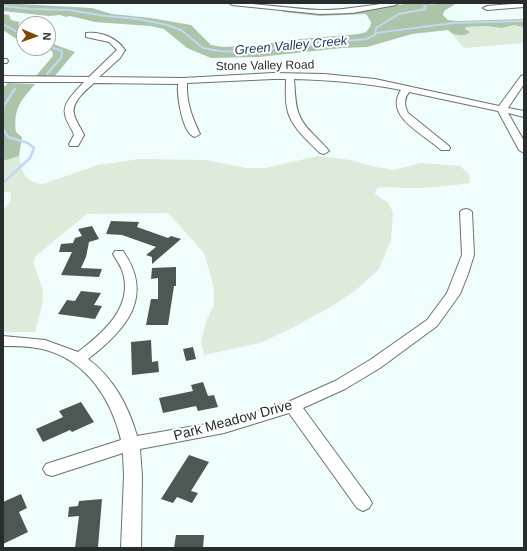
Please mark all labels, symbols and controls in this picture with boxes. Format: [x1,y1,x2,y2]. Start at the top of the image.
north arrow [16,16,56,56]
text: N [41,32,53,41]
water label: Green Valley Creek [234,33,348,59]
street label: Stone Valley Road [216,58,314,74]
street label: Park Meadow Drive [172,397,294,445]

